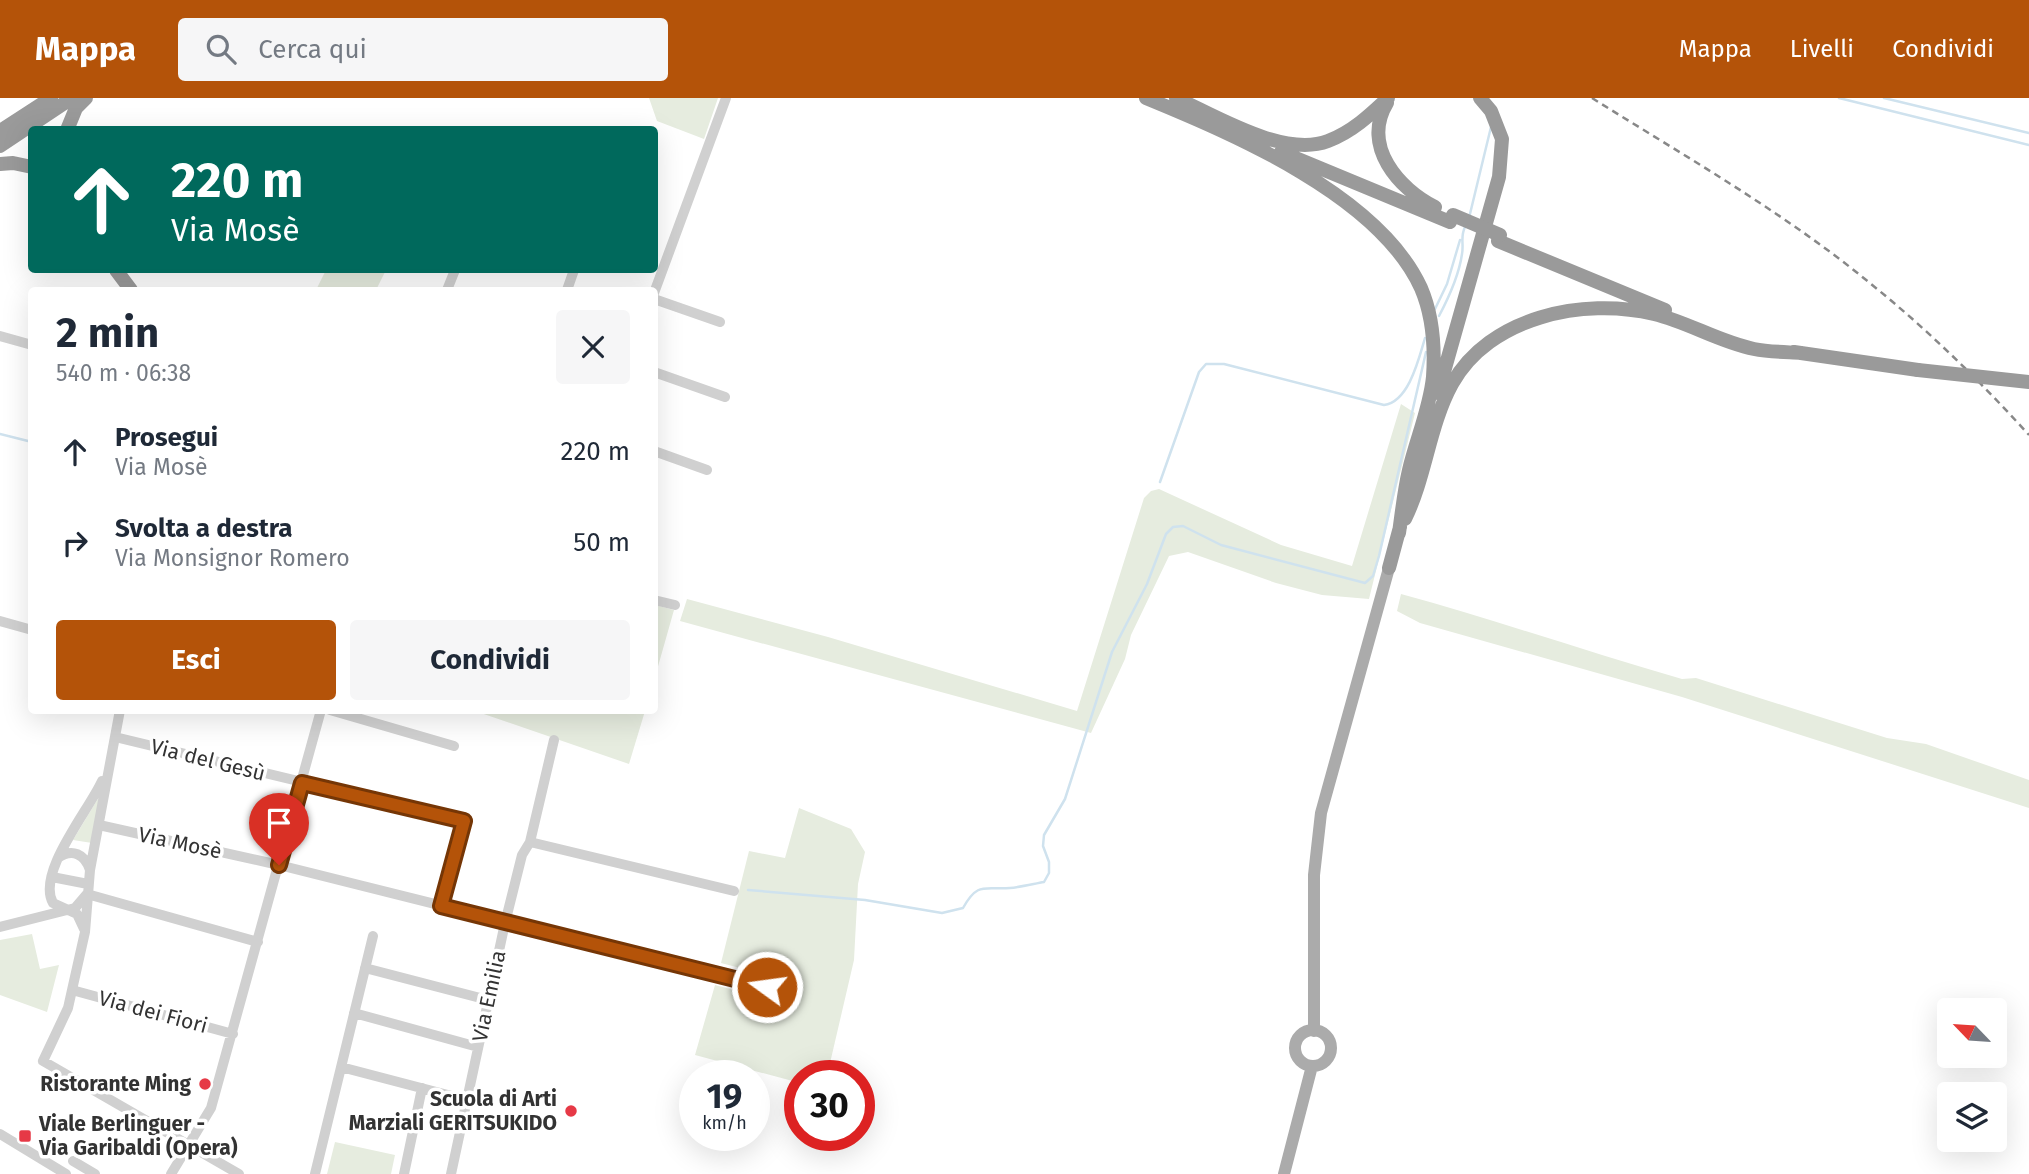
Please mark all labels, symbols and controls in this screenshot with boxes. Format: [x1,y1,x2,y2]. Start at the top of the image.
search box [178,18,668,81]
text: Mappa [35,29,136,69]
icon: search [202,30,240,68]
text: Cerca qui [258,34,367,65]
text: Mappa [1679,35,1752,63]
text: Livelli [1790,35,1854,63]
text: Condividi [1892,35,1994,63]
text: 220 m [171,151,303,210]
icon: ahead [56,154,147,245]
text: Via Mosè [171,211,300,249]
text: 2 min [56,308,159,358]
button: close [556,310,630,384]
text: 540 m · 06:38 [56,359,191,387]
text: Prosegui [115,422,218,453]
icon: ahead [56,433,94,471]
text: 220 m [561,436,630,467]
text: Via Mosè [115,453,207,481]
text: Svolta a destra [115,513,293,544]
icon: right [56,524,94,562]
text: 50 m [573,527,630,558]
text: Via Monsignor Romero [115,544,350,572]
button: Esci [56,620,336,700]
button: Condividi [350,620,630,700]
street label: Via del Gesù [148,733,268,787]
pin [249,793,309,865]
icon: arrive [260,804,298,842]
street label: Via Mosè [136,822,224,864]
street label: Via Emilia [467,948,511,1044]
position arrow [730,950,804,1024]
street label: Via dei Fiori [96,985,210,1039]
north arrow [1937,998,2007,1068]
map controls [1937,998,2007,1152]
speed limit sign: 30 [784,1060,875,1151]
place label: Ristorante Ming [40,1071,191,1097]
text: 19 [707,1075,742,1117]
marker: Ristorante Ming [197,1076,213,1092]
button: layers [1937,1082,2007,1152]
place label: Scuola di Arti Marziali GERITSUKIDO [349,1086,557,1136]
marker: Scuola di Arti Marziali GERITSUKIDO [563,1103,579,1119]
place label: Viale Berlinguer - Via Garibaldi (Opera) [38,1111,238,1161]
text: km/h [702,1112,747,1134]
marker: Viale Berlinguer - Via Garibaldi (Opera) [17,1128,33,1144]

